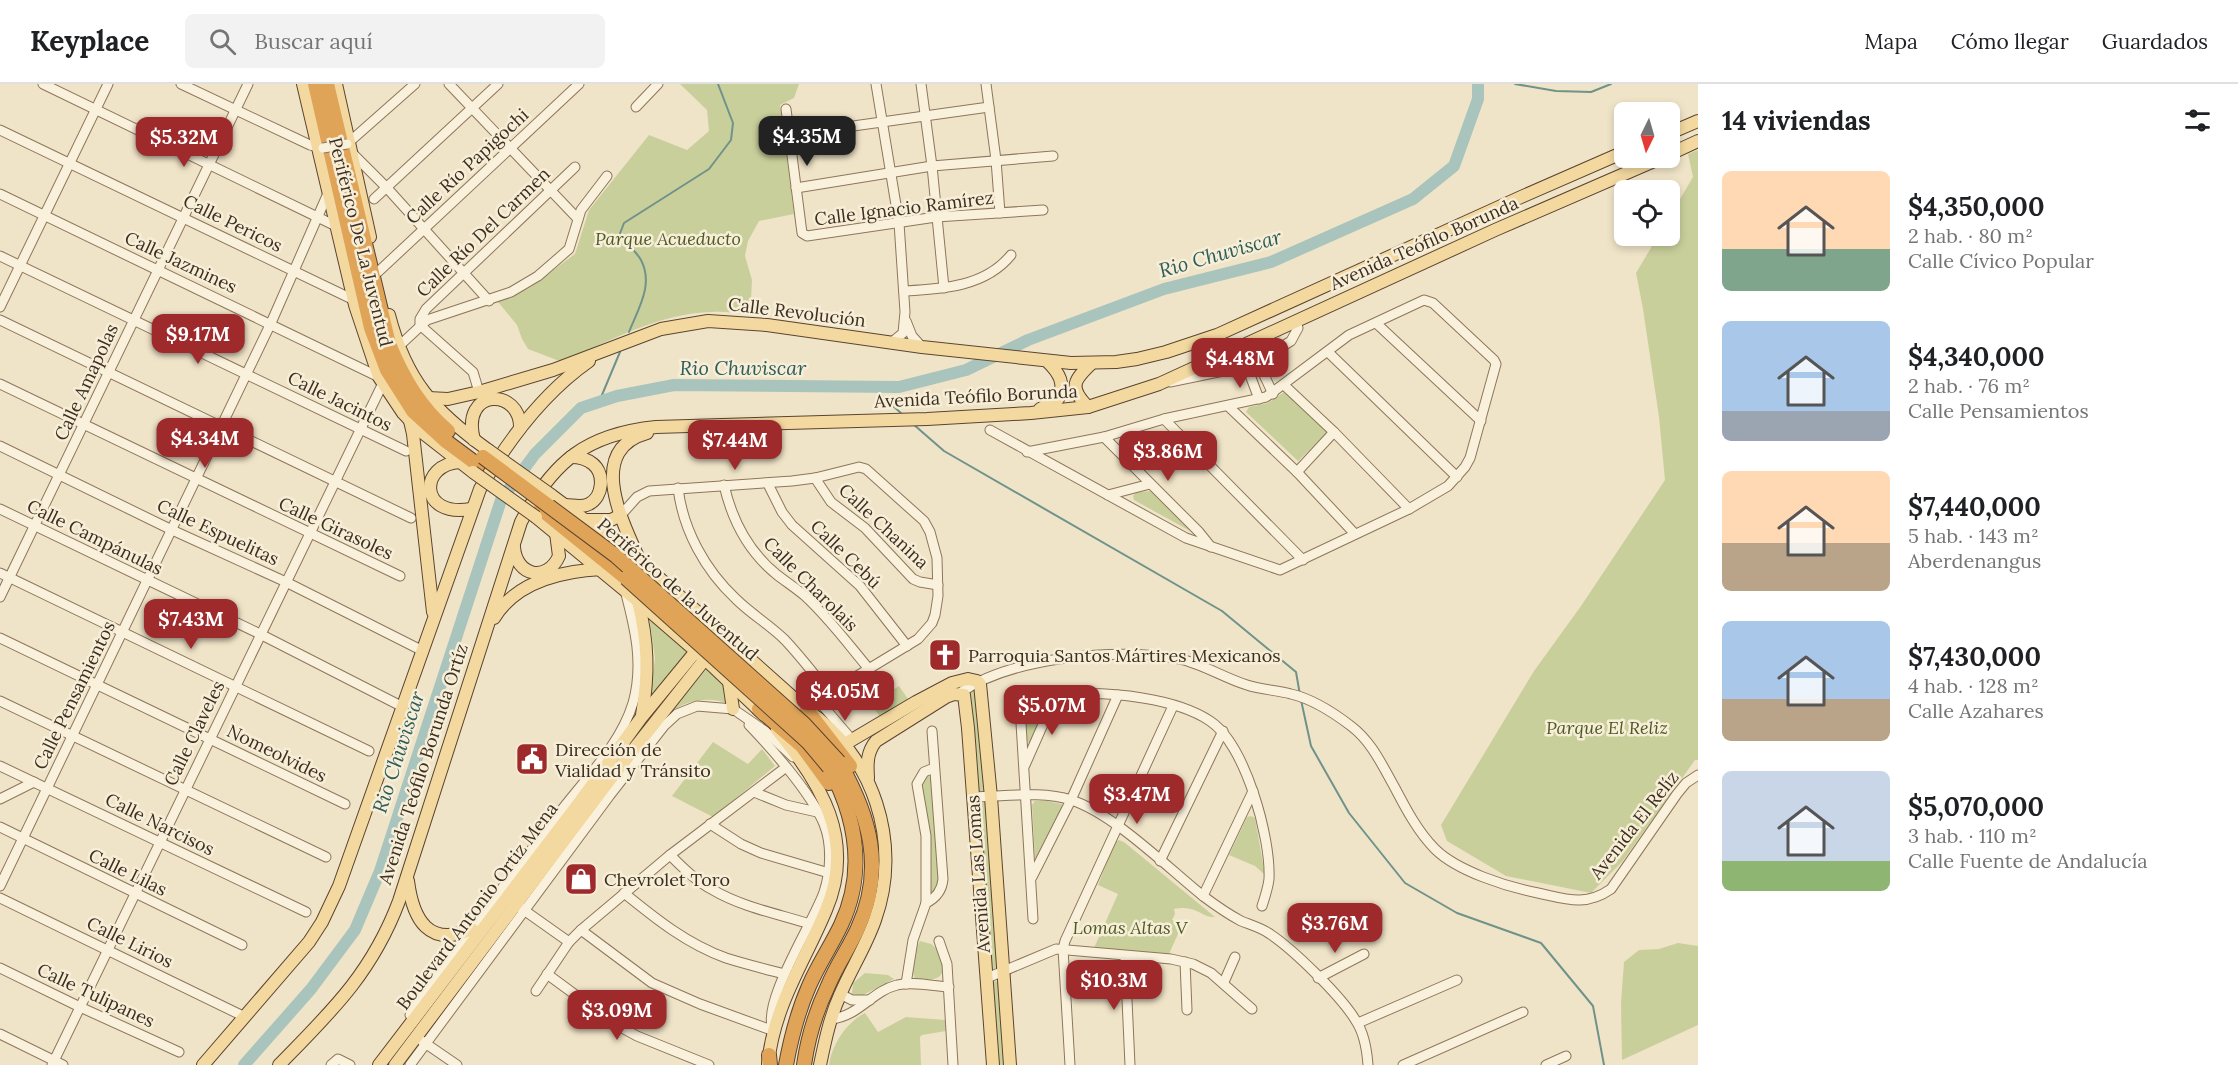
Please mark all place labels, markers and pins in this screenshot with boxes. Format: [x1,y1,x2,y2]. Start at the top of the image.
pin: $4.35M [758,116,856,167]
pin: $5.32M [135,117,233,168]
pin: $9.17M [149,314,247,365]
pin: $4.48M [1191,338,1289,389]
pin: $4.34M [156,418,254,469]
pin: $7.44M [686,420,784,471]
pin: $3.86M [1119,431,1217,482]
pin: $7.43M [142,599,240,650]
church icon: Parroquia Santos Mártires Mexicanos [927,637,963,673]
place label: Parroquia Santos Mártires Mexicanos [968,644,1281,667]
pin: $4.05M [796,671,894,722]
pin: $5.07M [1003,685,1101,736]
place label: Dirección de Vialidad y Tránsito [554,738,711,782]
public building icon: Dirección de Vialidad y Tránsito [514,741,550,777]
pin: $3.47M [1088,774,1186,825]
shop icon: Chevrolet Toro [563,861,599,897]
place label: Chevrolet Toro [604,868,730,891]
pin: $3.76M [1286,903,1384,954]
pin: $10.3M [1065,960,1163,1011]
pin: $3.09M [568,990,666,1041]

